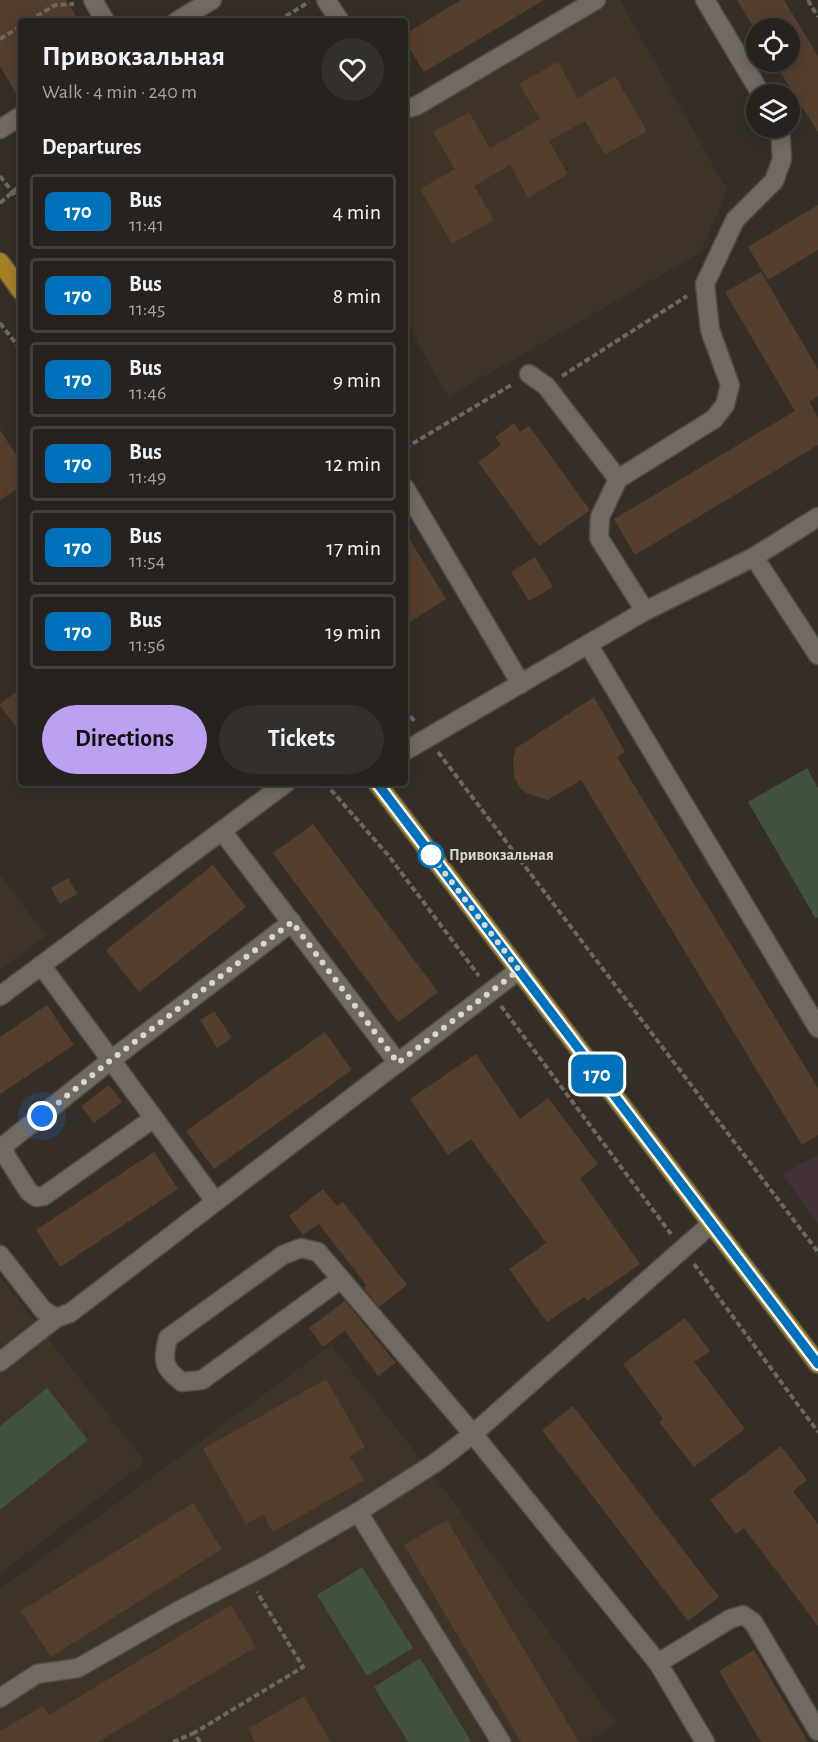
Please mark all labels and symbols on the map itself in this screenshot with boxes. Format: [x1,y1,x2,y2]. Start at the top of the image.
marker: Привокзальная [418,842,444,868]
place label: Привокзальная [449,847,554,863]
line badge: 170 [562,1054,632,1094]
your location [27,1101,57,1131]

